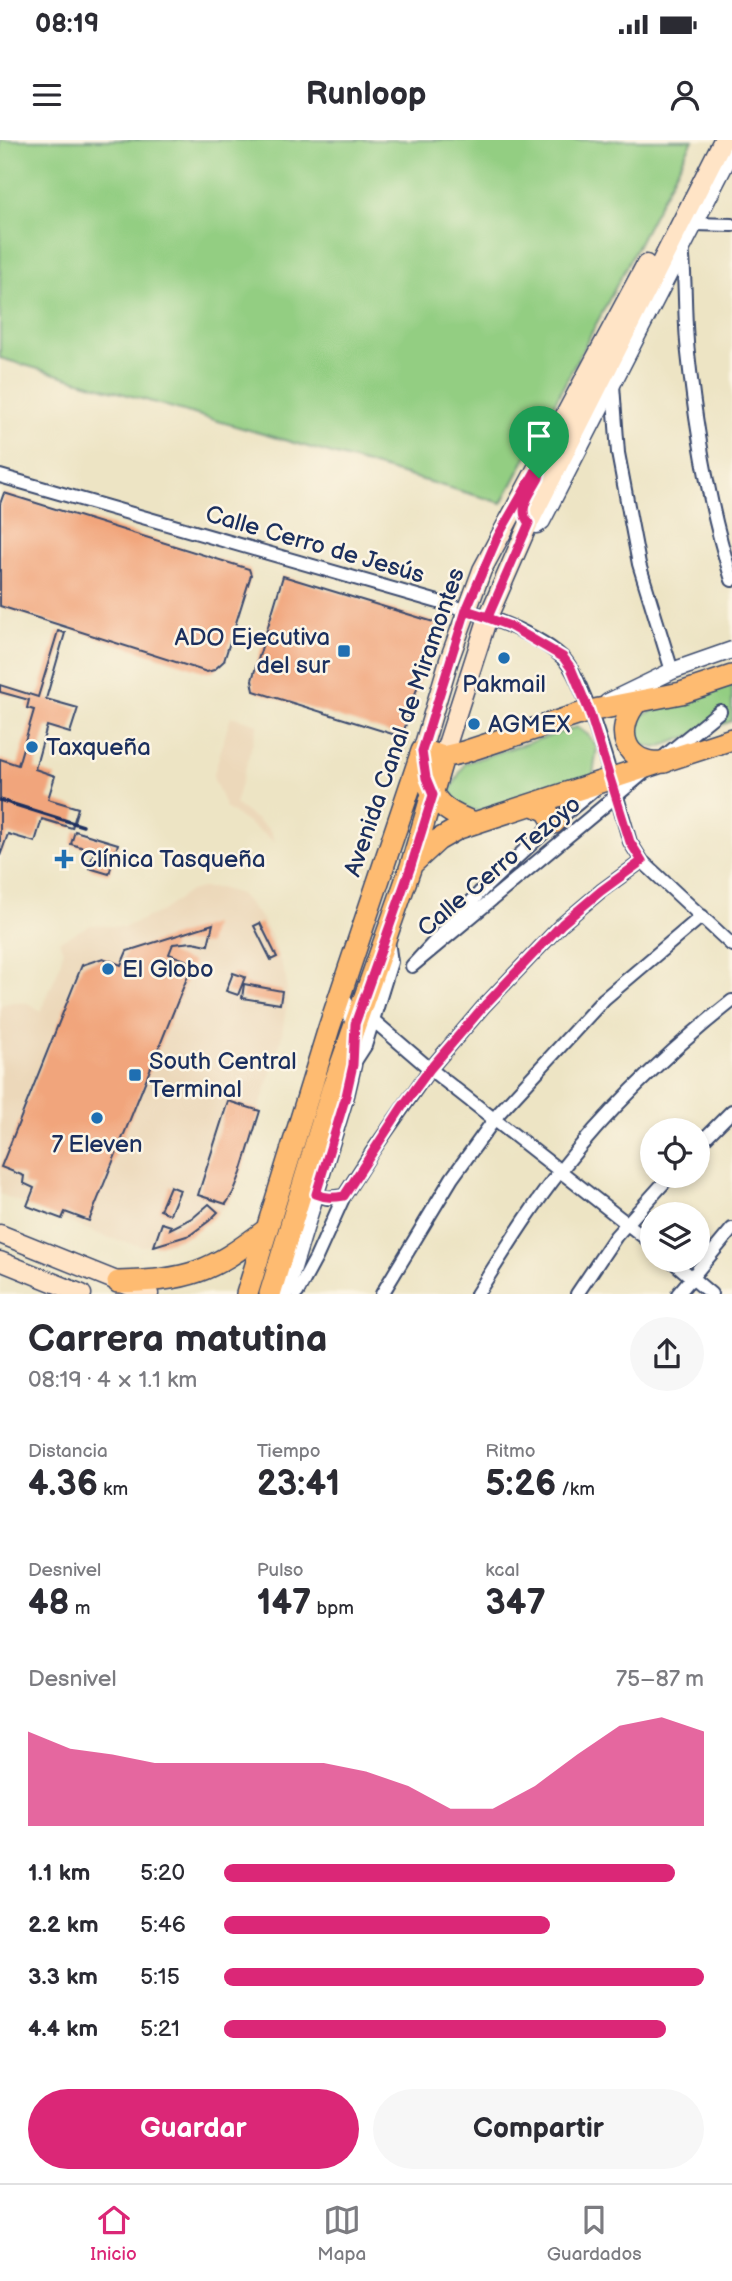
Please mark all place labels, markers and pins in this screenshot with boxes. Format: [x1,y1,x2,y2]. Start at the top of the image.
pin [509,406,569,478]
place label: ADO Ejecutiva del sur [174,623,330,680]
marker: ADO Ejecutiva del sur [336,643,352,659]
marker: Pakmail [496,650,512,666]
place label: Pakmail [462,670,546,699]
place label: AGMEX [488,710,571,739]
marker: AGMEX [466,716,482,732]
place label: Taxqueña [46,733,151,762]
marker: Taxqueña [24,739,40,755]
place label: Clínica Tasqueña [80,845,266,874]
marker: Clínica Tasqueña [54,849,74,869]
place label: El Globo [122,955,214,984]
marker: El Globo [100,961,116,977]
place label: South Central Terminal [149,1047,297,1104]
marker: South Central Terminal [127,1067,143,1083]
marker: 7 Eleven [89,1110,105,1126]
place label: 7 Eleven [52,1130,142,1159]

